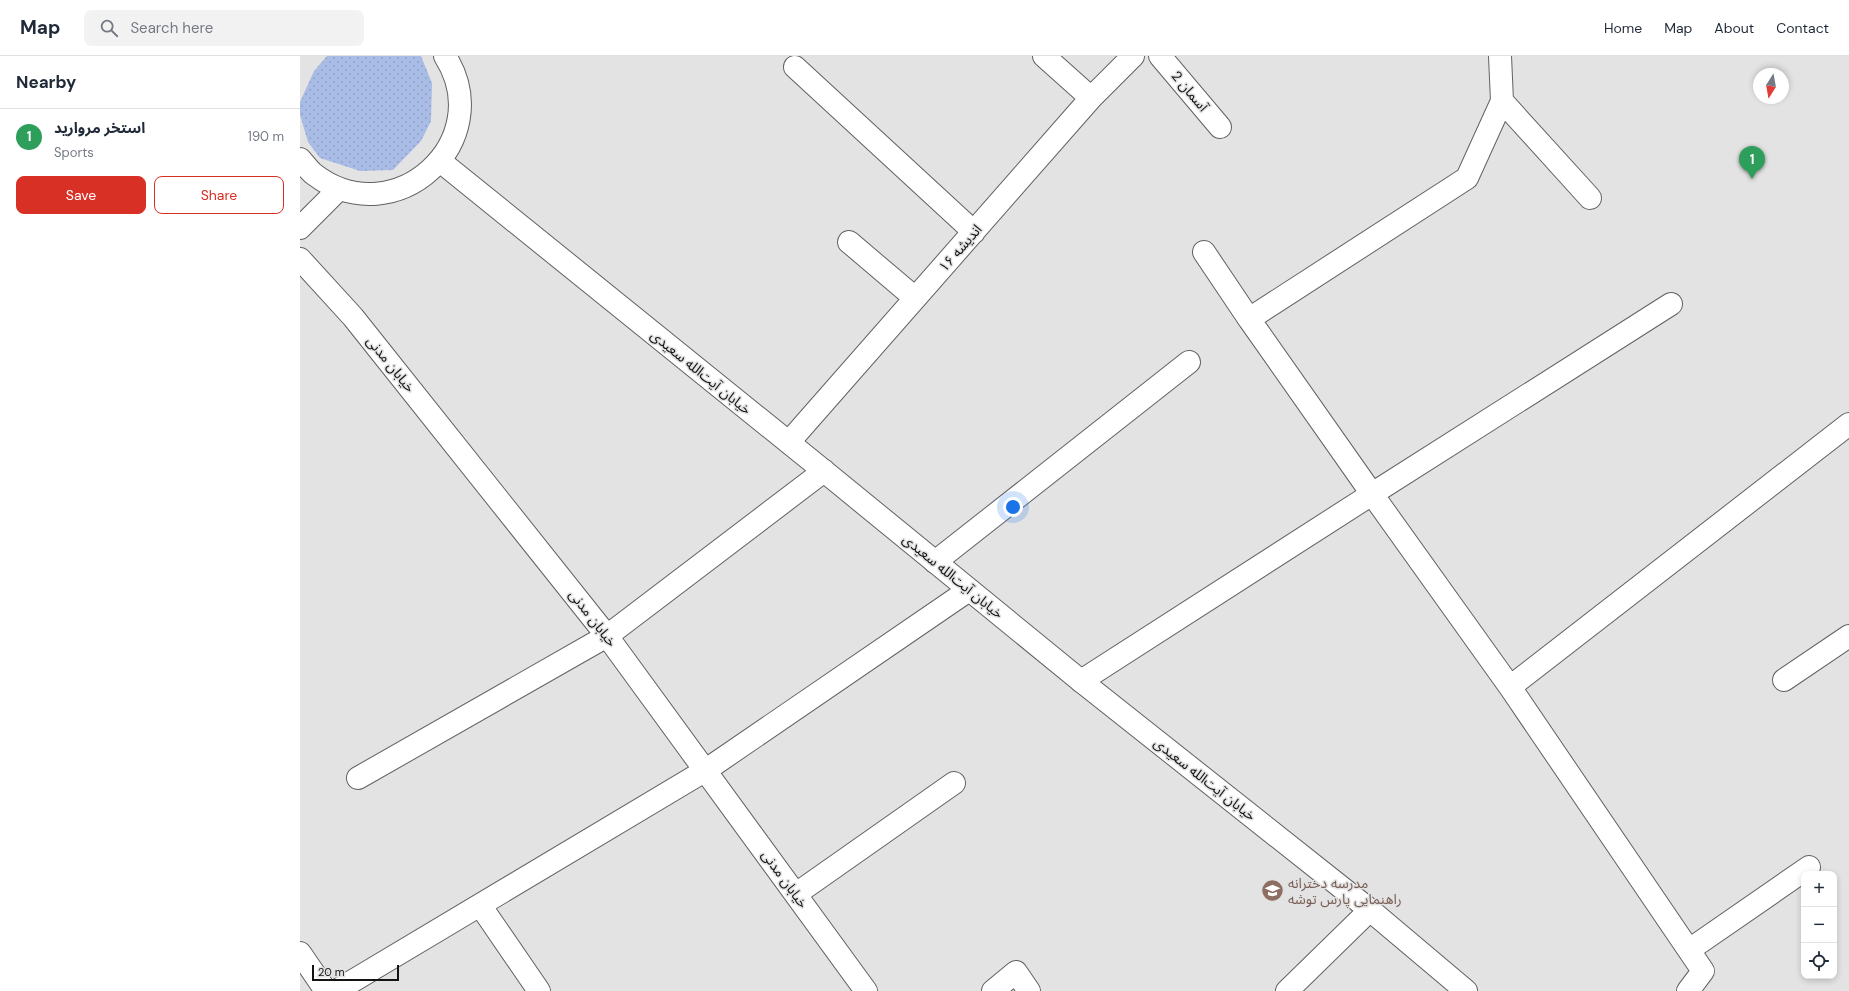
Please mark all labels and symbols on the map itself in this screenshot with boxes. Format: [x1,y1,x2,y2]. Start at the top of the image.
street label: آسمان 2 [1168,67,1213,116]
north arrow [1753,68,1789,104]
pin: 1 [1739,146,1765,179]
street label: اندیشه ۱۶ [934,221,986,275]
street label: خیابان آیت‌الله سعیدی [647,326,755,418]
street label: خیابان مدنی [363,332,419,396]
your location [1003,497,1023,517]
street label: خیابان آیت‌الله سعیدی [899,530,1007,622]
street label: خیابان مدنی [565,586,621,650]
street label: خیابان آیت‌الله سعیدی [1150,734,1260,824]
street label: خیابان مدنی [758,846,812,912]
place label: مدرسه دخترانه راهنمایی پارس توشه [1288,874,1402,909]
school or university icon: مدرسه دخترانه راهنمایی پارس توشه [1260,878,1286,904]
scale bar [312,963,399,982]

